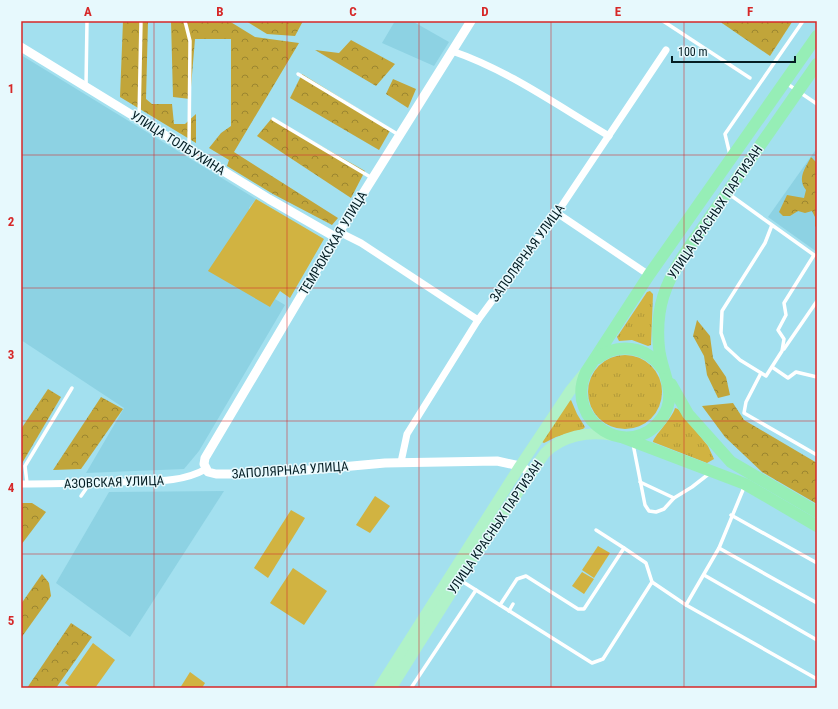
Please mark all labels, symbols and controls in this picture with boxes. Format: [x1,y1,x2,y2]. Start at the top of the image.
text: A [84,4,92,19]
text: B [216,4,224,19]
text: C [349,4,357,19]
text: D [481,4,489,19]
text: E [615,4,622,19]
text: F [747,4,753,19]
scale bar [672,38,795,64]
text: 100 m [678,45,708,59]
text: 1 [8,81,14,96]
street label: УЛИЦА ТОЛБУХИНА [128,108,229,178]
street label: УЛИЦА КРАСНЫХ ПАРТИЗАН [665,142,765,282]
street label: ТЕМРЮКСКАЯ УЛИЦА [296,188,370,298]
street label: ЗАПОЛЯРНАЯ УЛИЦА [486,201,568,305]
text: 2 [8,214,15,229]
text: 3 [8,347,14,362]
street label: УЛИЦА КРАСНЫХ ПАРТИЗАН [445,457,545,597]
street label: ЗАПОЛЯРНАЯ УЛИЦА [231,458,349,482]
street label: АЗОВСКАЯ УЛИЦА [64,473,165,491]
text: 4 [8,480,15,495]
text: 5 [8,613,15,628]

